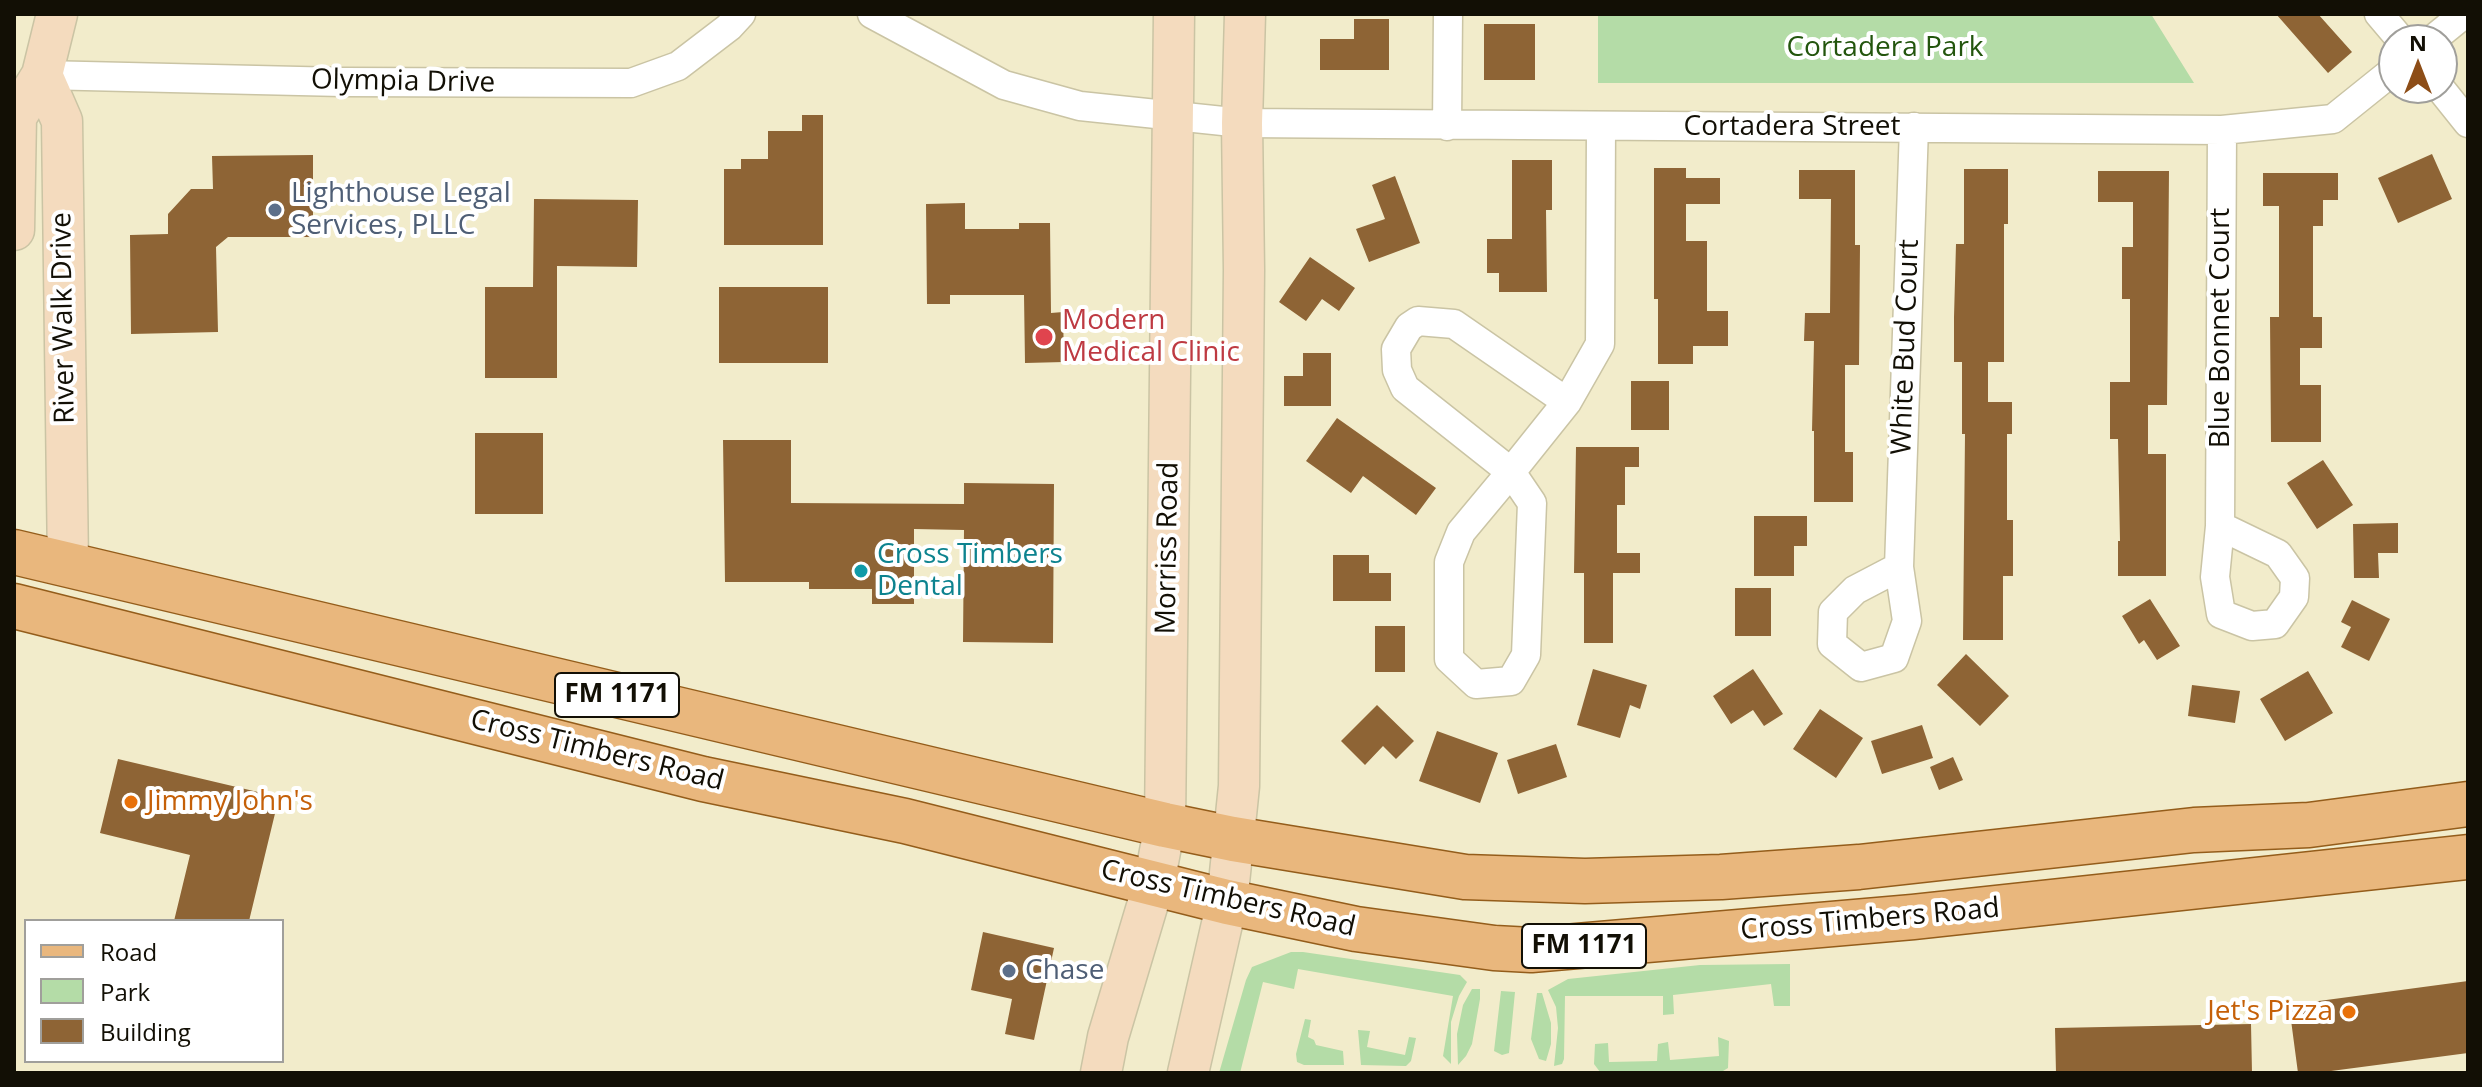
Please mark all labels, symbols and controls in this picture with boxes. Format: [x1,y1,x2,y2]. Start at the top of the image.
north arrow [2378,24,2458,104]
text: N [2409,27,2427,57]
park label: Cortadera Park [1786,31,1984,65]
street label: Olympia Drive [311,64,495,100]
street label: Cortadera Street [1684,110,1900,144]
place label: Lighthouse Legal Services, PLLC [291,177,511,243]
marker: Lighthouse Legal Services, PLLC [266,201,284,219]
street label: Blue Bonnet Court [2204,208,2238,448]
street label: River Walk Drive [45,212,83,424]
street label: White Bud Court [1885,239,1927,455]
place label: Modern Medical Clinic [1062,304,1240,370]
marker: Modern Medical Clinic [1033,326,1055,348]
street label: Morriss Road [1150,461,1186,635]
place label: Cross Timbers Dental [877,538,1063,604]
marker: Cross Timbers Dental [852,562,870,580]
road number: FM 1171 [555,673,679,717]
street label: Cross Timbers Road [467,703,727,799]
place label: Jimmy John's [147,785,313,819]
marker: Jimmy John's [122,793,140,811]
street label: Cross Timbers Road [1098,853,1358,945]
street label: Cross Timbers Road [1739,892,2001,948]
legend [24,919,284,1063]
road number: FM 1171 [1522,924,1646,968]
text: Road [100,935,157,968]
place label: Chase [1025,954,1104,988]
marker: Chase [1000,962,1018,980]
text: Park [100,975,150,1008]
place label: Jet's Pizza [2207,995,2333,1029]
marker: Jet's Pizza [2340,1003,2358,1021]
text: Building [100,1015,191,1048]

